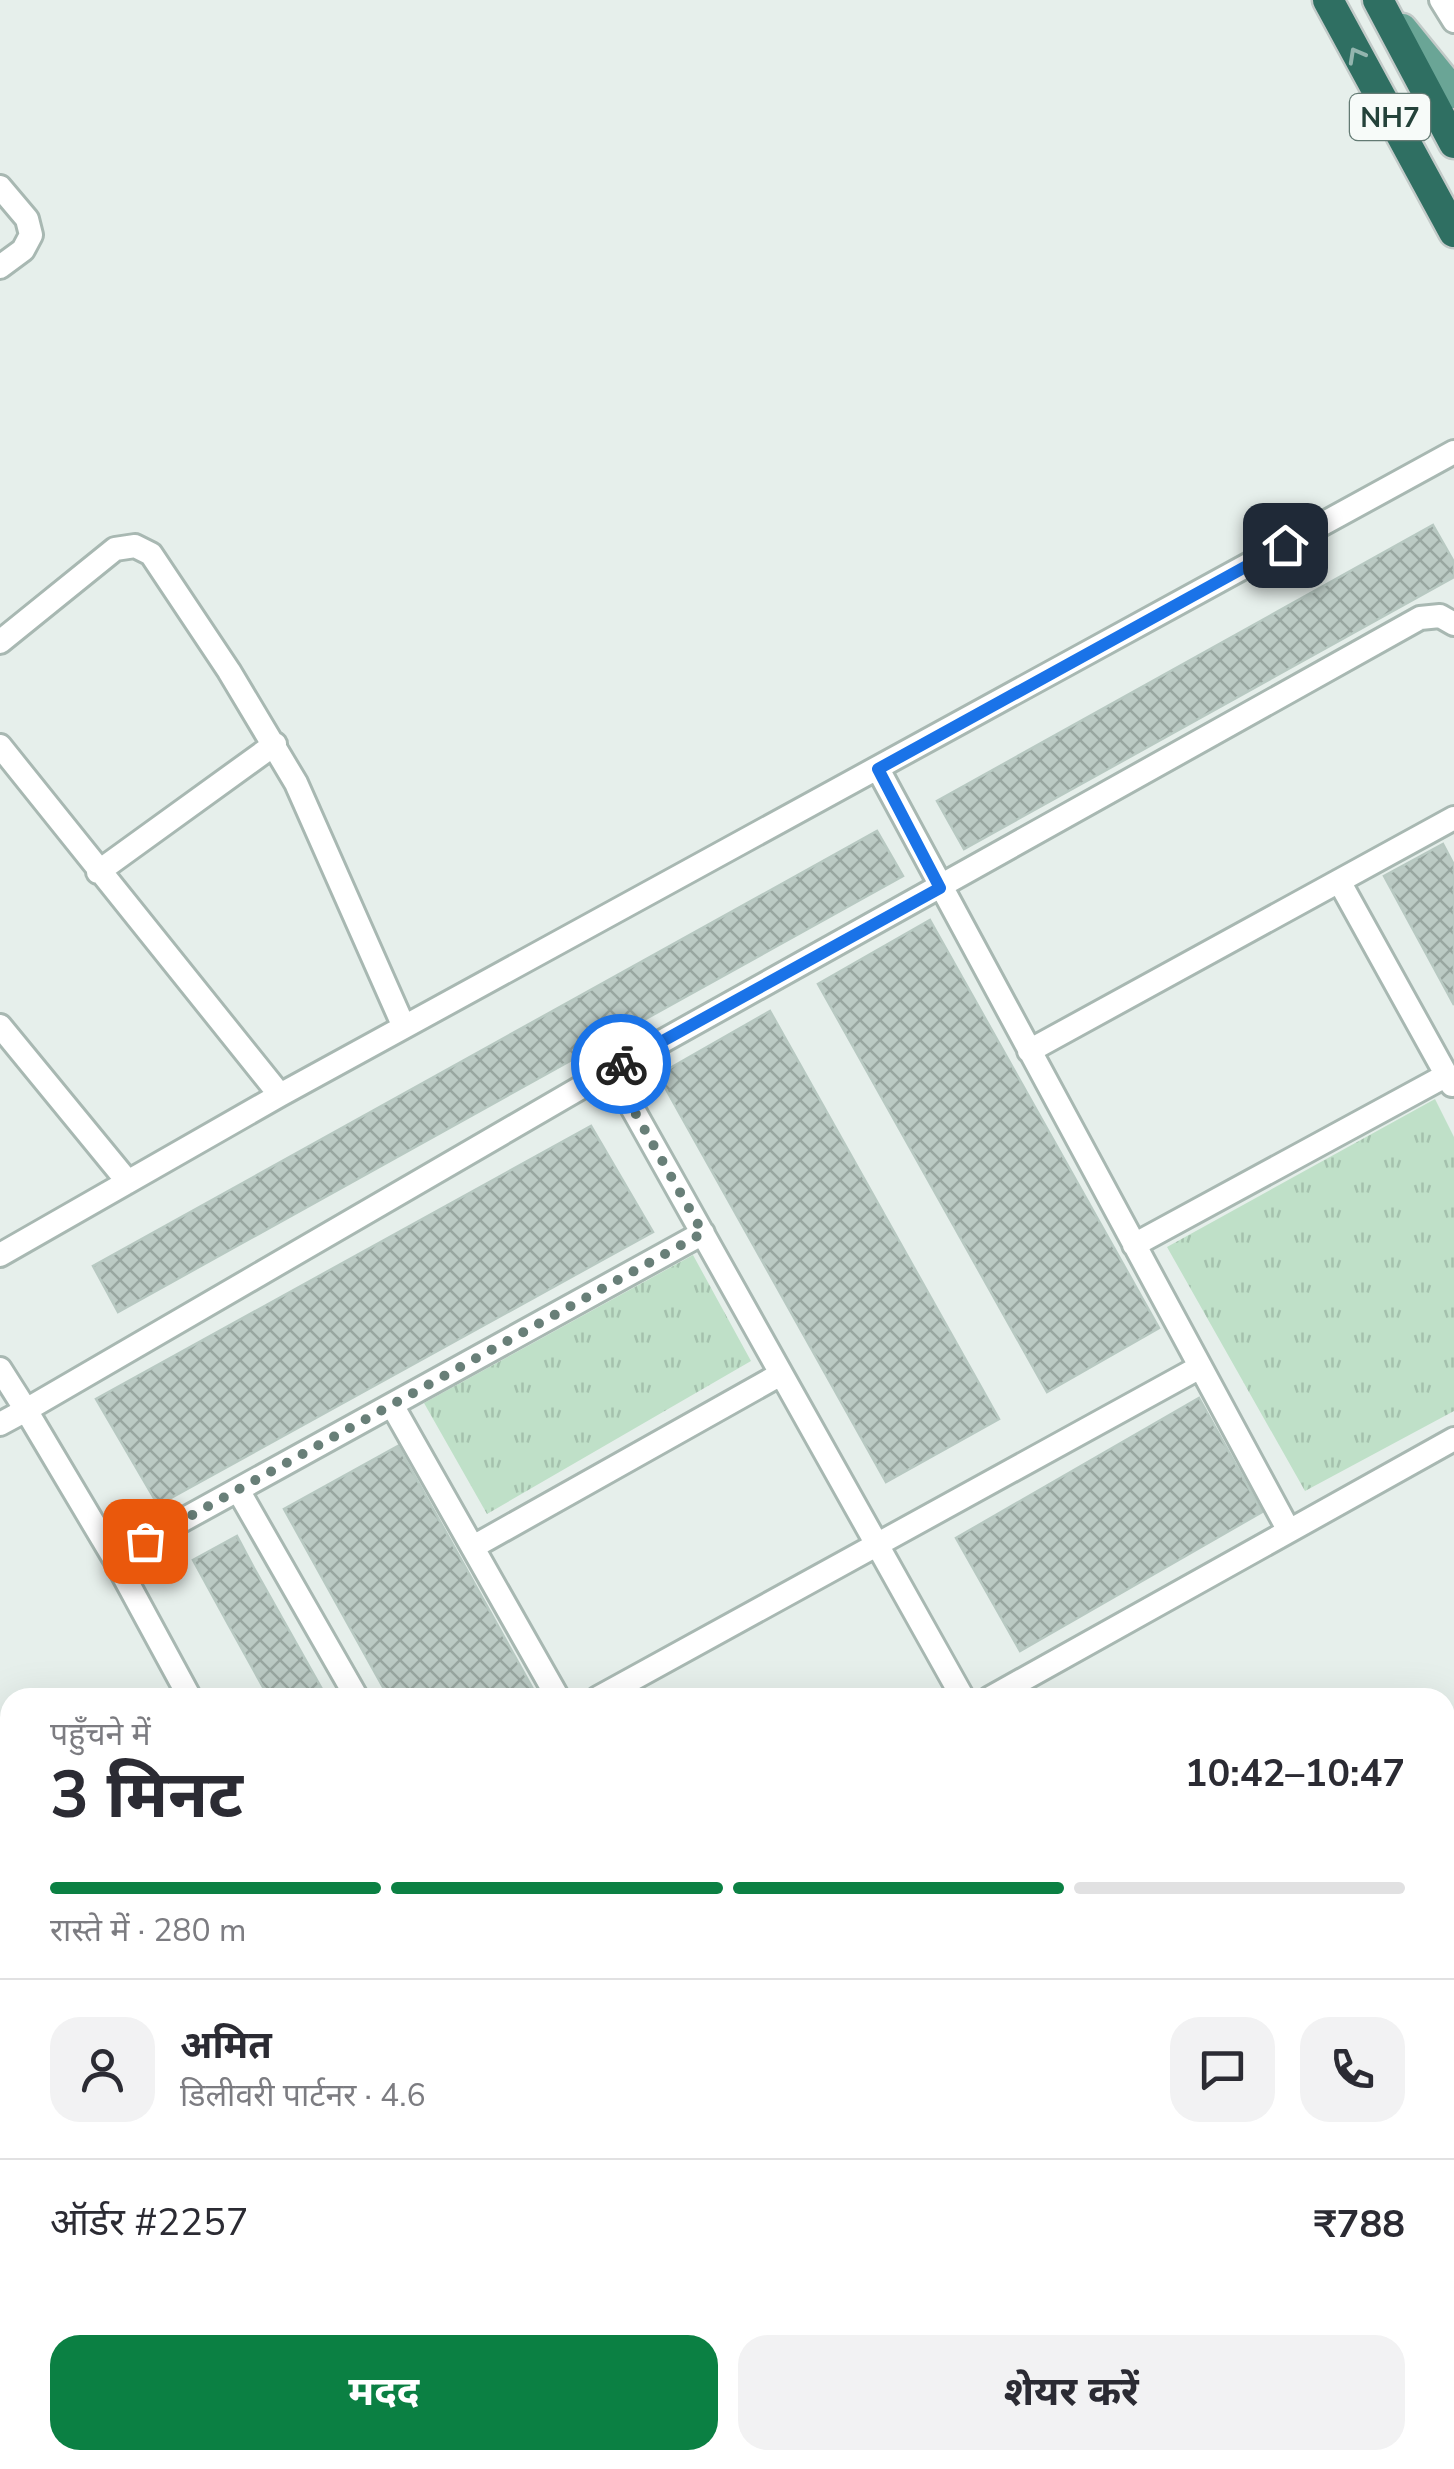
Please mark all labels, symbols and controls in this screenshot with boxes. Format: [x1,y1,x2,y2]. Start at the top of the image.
one-way arrow [1349,48,1368,66]
road number: NH7 [1350,94,1430,140]
pin [1243,503,1328,588]
icon: home [1258,518,1313,573]
courier [571,1014,671,1114]
icon: bike [594,1037,649,1092]
pin [103,1499,188,1584]
icon: bag [118,1514,173,1569]
text: पहुँचने में [50,1713,151,1756]
text: 10:42–10:47 [1185,1748,1405,1799]
text: 3 मिनट [50,1751,243,1840]
text: रास्ते में · 280 m [50,1909,246,1952]
button: person [50,2017,155,2122]
button: chat [1170,2017,1275,2122]
button: phone [1300,2017,1405,2122]
text: अमित [180,2020,272,2071]
text: डिलीवरी पार्टनर · 4.6 [180,2074,426,2117]
text: ऑर्डर #2257 [50,2197,249,2248]
text: ₹788 [1314,2199,1405,2250]
button: मदद [50,2335,718,2450]
button: शेयर करें [738,2335,1405,2450]

